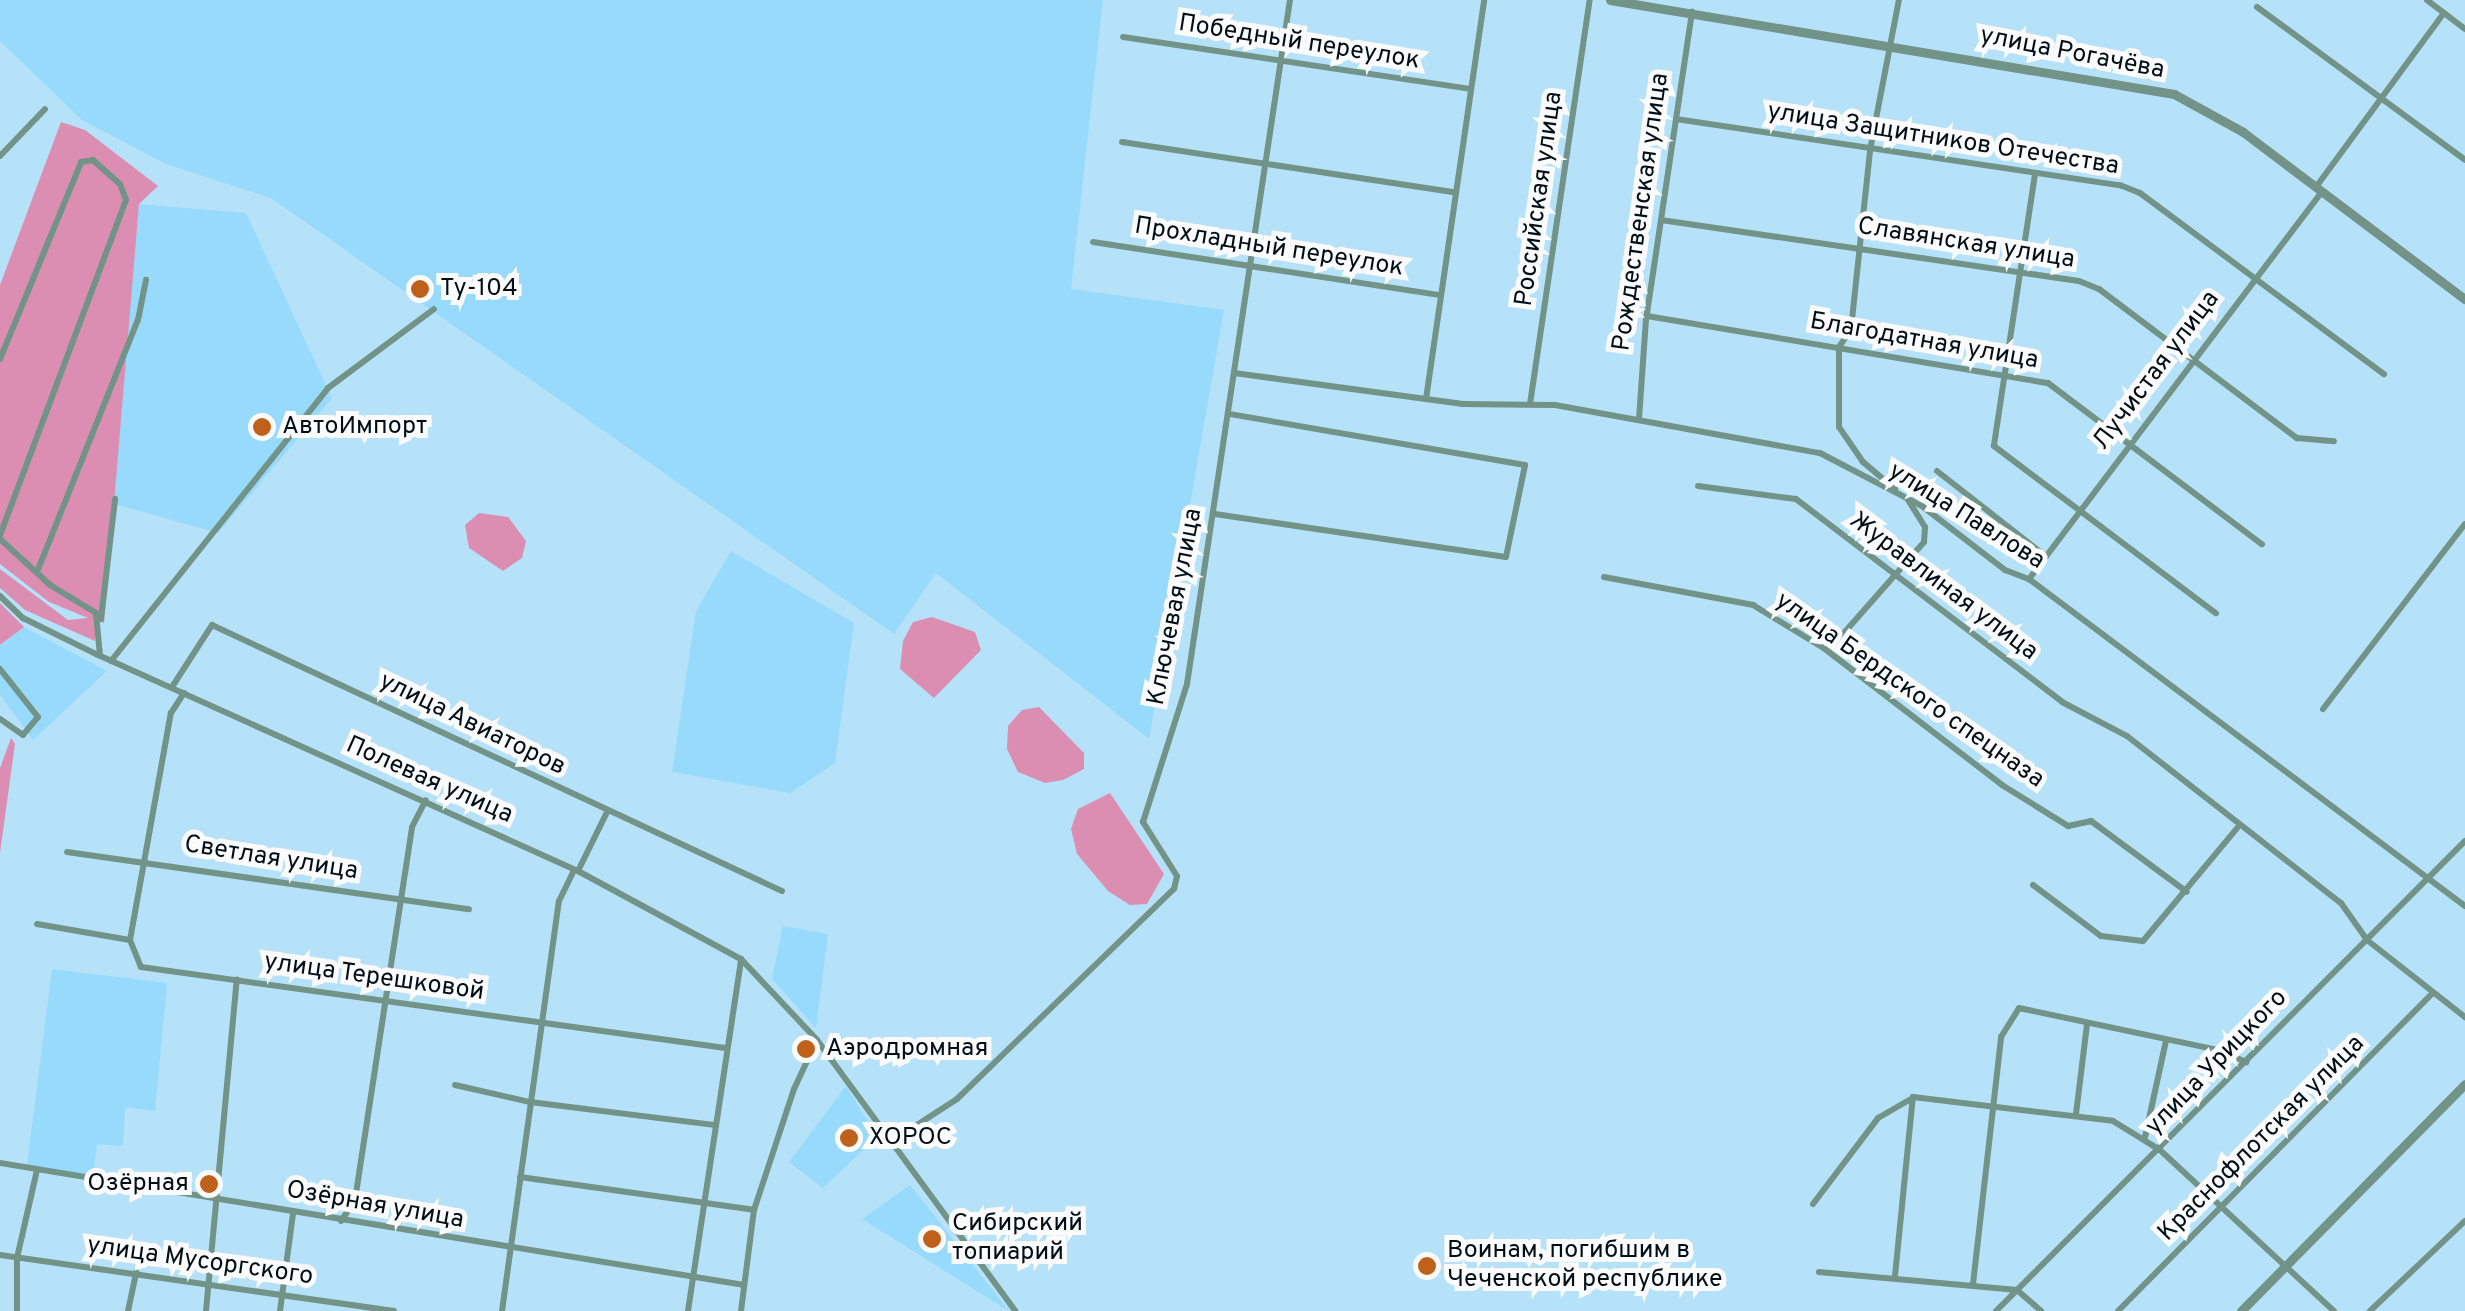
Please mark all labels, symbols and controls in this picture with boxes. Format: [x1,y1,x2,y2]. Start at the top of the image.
street label: Победный переулок [1176,9,1422,77]
street label: улица Рогачёва [1977,21,2167,87]
street label: Рождественская улица [1608,71,1676,353]
street label: Российская улица [1510,90,1570,308]
street label: улица Защитников Отечества [1765,97,2121,183]
street label: Прохладный переулок [1132,212,1406,284]
street label: Славянская улица [1855,212,2077,276]
place label: Ту-104 [440,274,518,304]
marker: Ту-104 [409,278,431,300]
street label: Лучистая улица [2087,285,2227,457]
street label: Благодатная улица [1807,307,2041,377]
place label: АвтоИмпорт [282,412,427,442]
marker: АвтоИмпорт [251,416,273,438]
street label: улица Павлова [1882,457,2050,577]
street label: Ключевая улица [1142,506,1210,708]
street label: Журавлиная улица [1843,506,2043,668]
street label: улица Бердского спецназа [1769,587,2049,795]
street label: улица Авиаторов [373,667,571,783]
street label: Полевая улица [341,731,517,831]
street label: Светлая улица [182,830,360,888]
street label: улица Терешковой [261,948,487,1008]
street label: улица Урицкого [2140,984,2294,1142]
street label: Краснофлотская улица [2153,1030,2371,1248]
place label: Аэродромная [826,1034,988,1064]
marker: Аэродромная [795,1038,817,1060]
place label: ХОРОС [869,1123,952,1153]
marker: ХОРОС [838,1127,860,1149]
place label: Озёрная [87,1169,189,1199]
marker: Озёрная [198,1173,220,1195]
street label: Озёрная улица [284,1176,466,1236]
place label: Сибирский топиарий [952,1210,1083,1269]
marker: Сибирский топиарий [921,1228,943,1250]
street label: улица Мусоргского [85,1231,315,1293]
place label: Воинам, погибшим в Чеченской республике [1447,1237,1723,1296]
marker: Воинам, погибшим в Чеченской республике [1416,1255,1438,1277]

